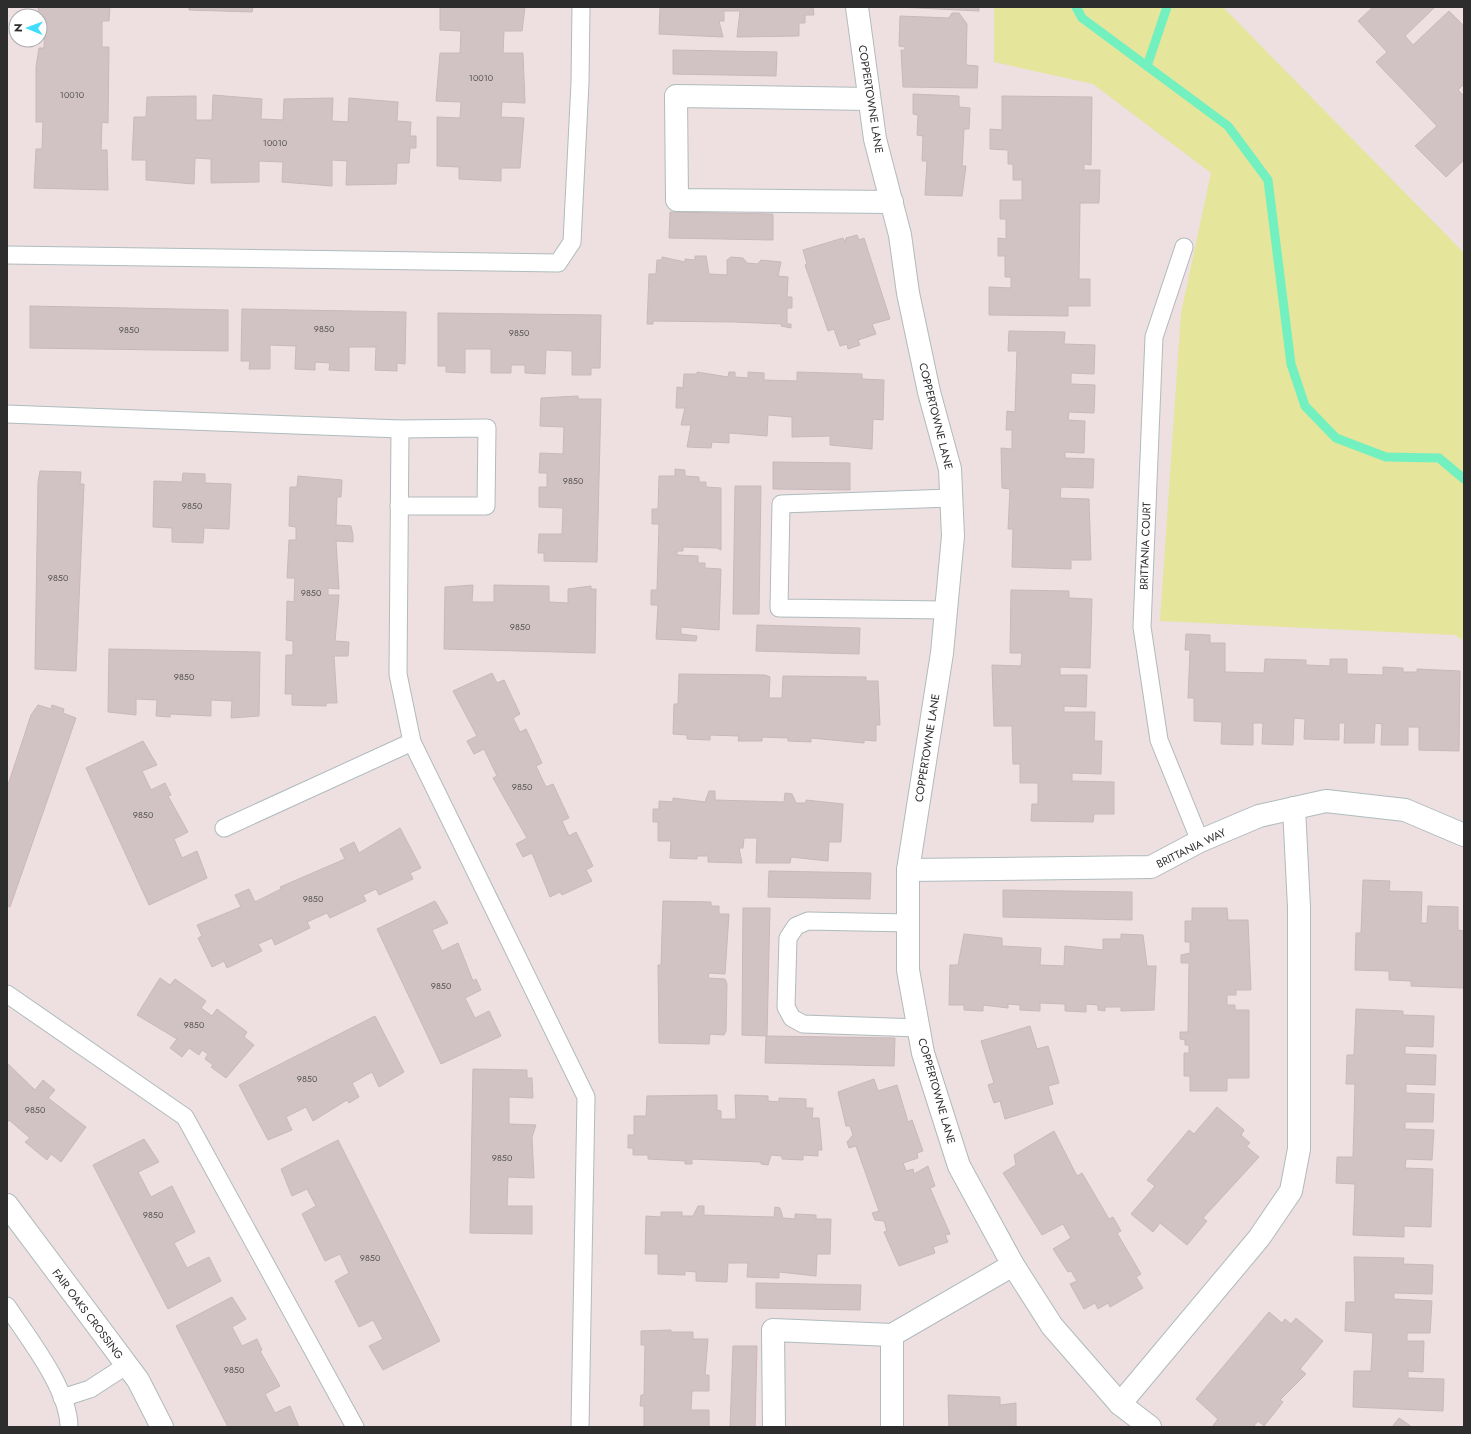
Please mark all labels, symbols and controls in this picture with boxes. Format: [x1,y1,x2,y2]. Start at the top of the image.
north arrow [8,8,48,48]
text: N [10,23,26,32]
street label: COPPERTOWNE LANE [855,44,887,154]
house number: 10010 [469,71,494,84]
house number: 10010 [60,88,85,101]
house number: 10010 [263,136,288,149]
house number: 9850 [314,322,335,335]
house number: 9850 [119,323,140,336]
house number: 9850 [509,326,530,339]
street label: COPPERTOWNE LANE [915,361,957,471]
house number: 9850 [563,474,584,487]
house number: 9850 [182,499,203,512]
street label: BRITTANIA COURT [1135,502,1155,590]
house number: 9850 [48,571,69,584]
house number: 9850 [301,586,322,599]
house number: 9850 [510,620,531,633]
house number: 9850 [174,670,195,683]
street label: COPPERTOWNE LANE [911,693,943,803]
house number: 9850 [512,780,533,793]
house number: 9850 [133,808,154,821]
street label: BRITTANIA WAY [1153,824,1229,872]
house number: 9850 [303,892,324,905]
house number: 9850 [431,979,452,992]
house number: 9850 [184,1018,205,1031]
street label: COPPERTOWNE LANE [914,1036,960,1146]
house number: 9850 [297,1072,318,1085]
house number: 9850 [25,1103,46,1116]
house number: 9850 [492,1151,513,1164]
house number: 9850 [143,1208,164,1221]
house number: 9850 [360,1251,381,1264]
street label: FAIR OAKS CROSSING [49,1265,128,1363]
house number: 9850 [224,1363,245,1376]

